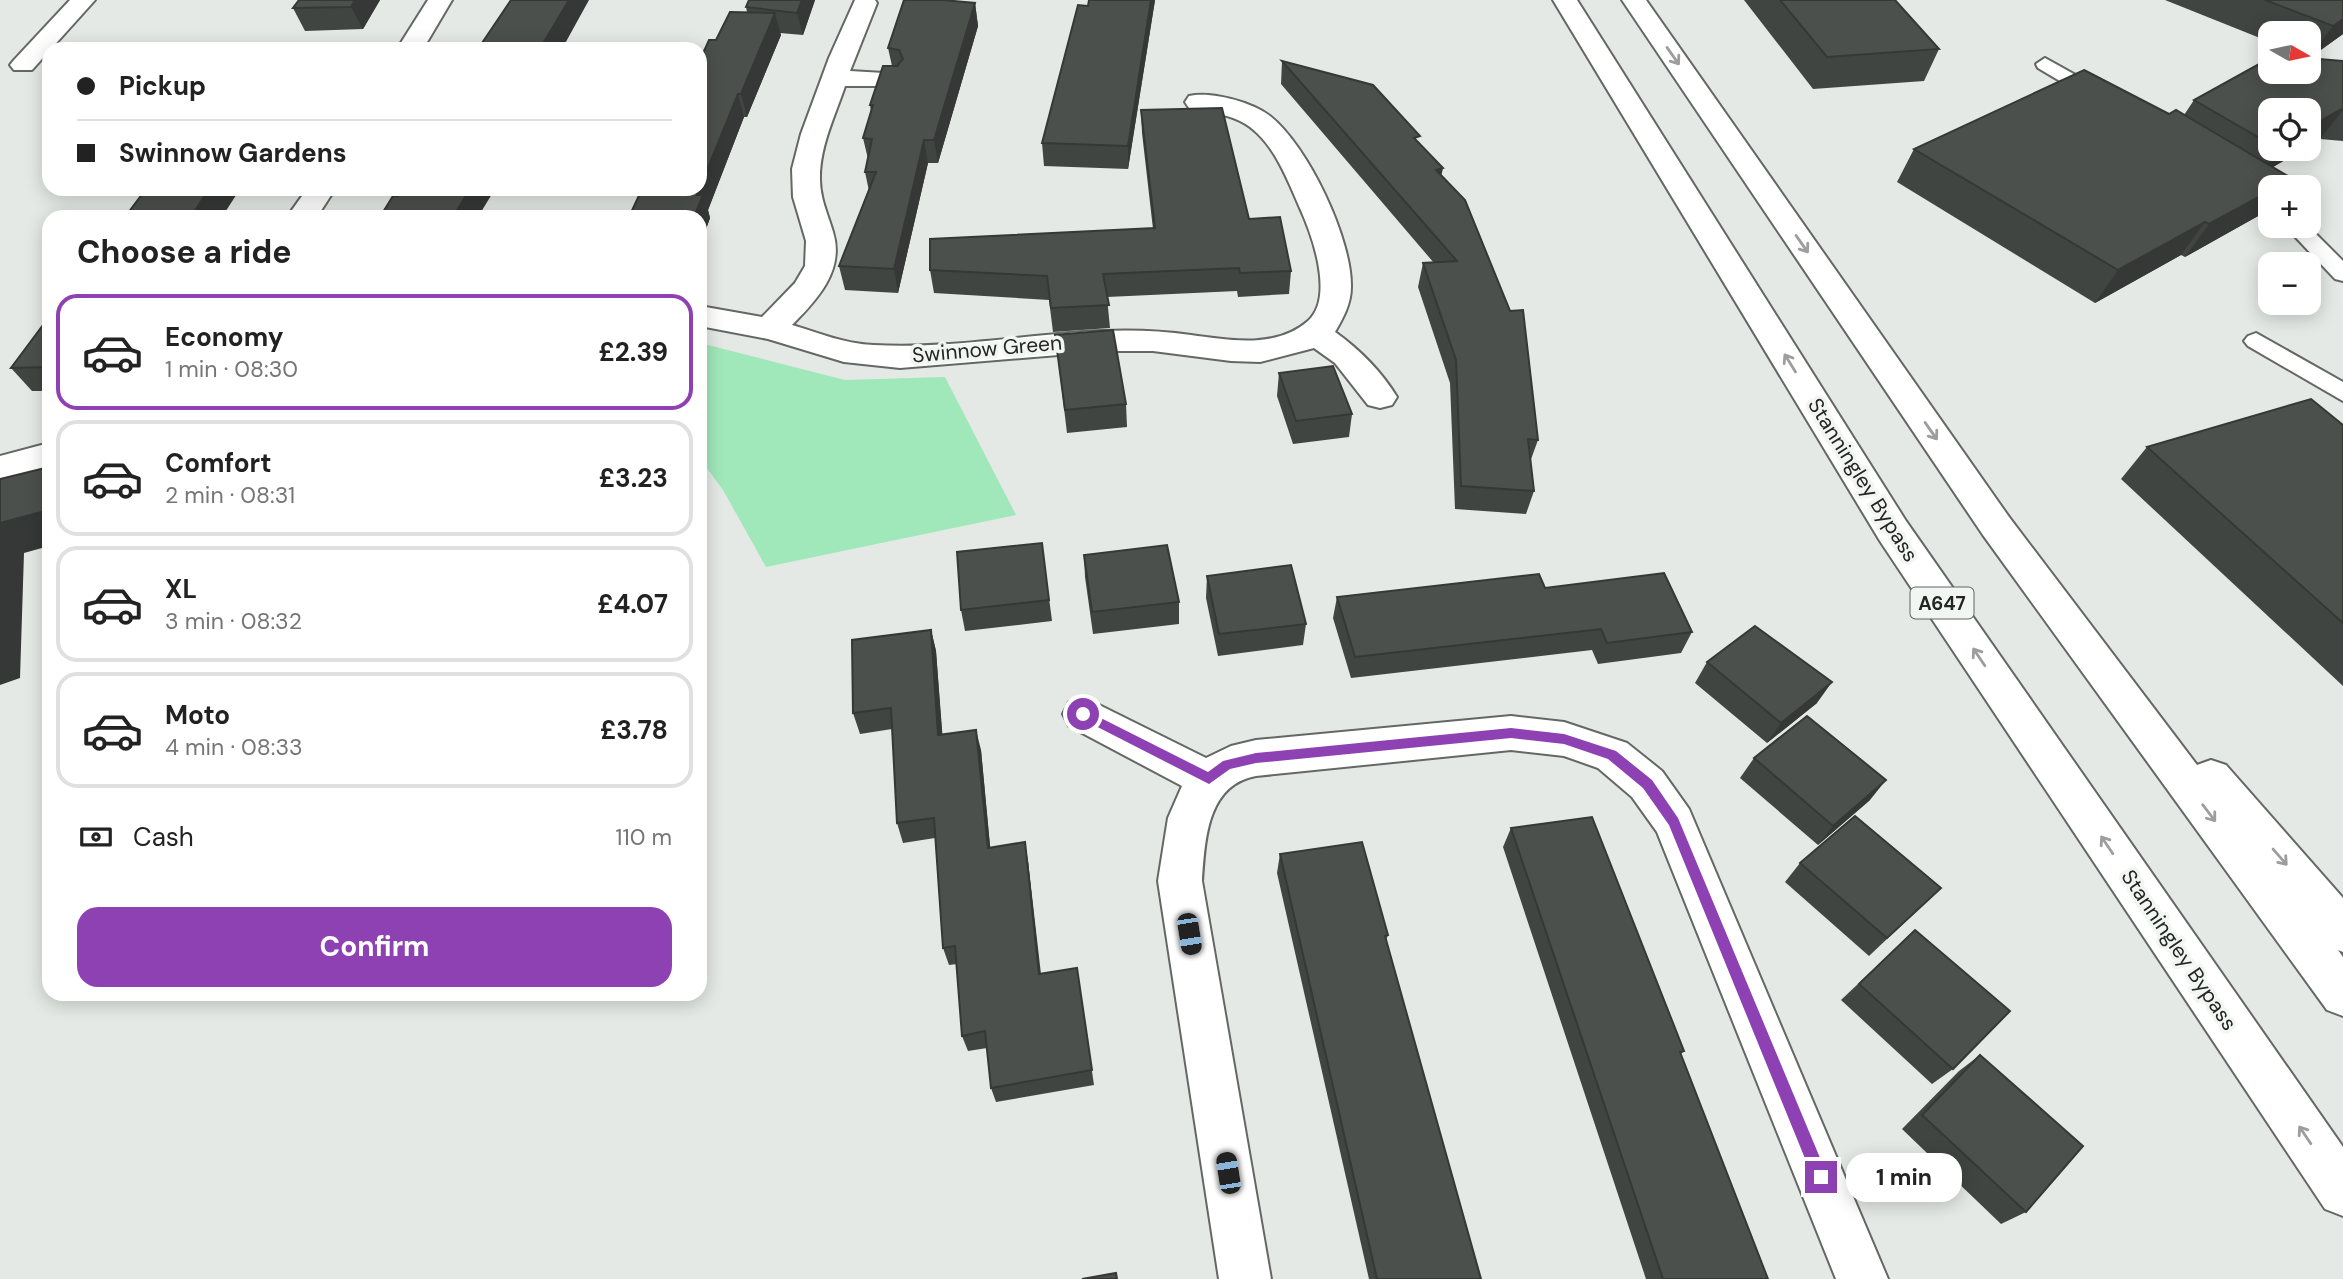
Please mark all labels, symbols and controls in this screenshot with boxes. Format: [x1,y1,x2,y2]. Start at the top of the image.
north arrow [2258,21,2320,84]
map controls [2258,21,2321,315]
one-way arrow [1666,46,1680,65]
text: Pickup [119,69,206,103]
button: locate [2258,98,2321,161]
text: Swinnow Gardens [119,136,347,170]
button: + [2258,175,2321,238]
text: Choose a ride [77,231,292,273]
one-way arrow [1795,234,1809,253]
button: − [2258,252,2321,315]
text: Economy [165,320,283,354]
icon: car [81,321,144,384]
street label: Swinnow Green [911,329,1063,369]
text: £2.39 [599,335,668,369]
text: 1 min · 08:30 [165,354,298,384]
one-way arrow [1782,354,1796,374]
street label: Stanningley Bypass [1801,393,1925,567]
one-way arrow [1924,421,1938,440]
text: Comfort [165,446,271,480]
icon: car [81,447,144,510]
text: £3.23 [599,461,668,495]
text: 2 min · 08:31 [165,480,295,510]
text: XL [165,572,197,606]
icon: car [81,573,144,636]
text: £4.07 [597,587,668,621]
road number: A647 [1910,588,1974,618]
text: 3 min · 08:32 [165,606,302,636]
one-way arrow [1972,648,1986,668]
text: Moto [165,698,230,732]
route start [1067,698,1099,730]
icon: car [81,699,144,762]
text: £3.78 [600,713,668,747]
text: 4 min · 08:33 [165,732,303,762]
one-way arrow [2202,803,2216,822]
icon: cash [77,818,115,856]
text: Cash [133,820,194,854]
text: 110 m [615,822,672,852]
one-way arrow [2100,836,2114,856]
one-way arrow [2272,848,2288,866]
street label: Stanningley Bypass [2115,864,2243,1036]
button: Confirm [77,907,672,987]
car [1176,912,1203,956]
one-way arrow [2297,1126,2312,1145]
car [1215,1151,1242,1195]
callout: 1 min [1846,1152,1961,1202]
route end [1805,1161,1837,1193]
text: 1 min [1876,1162,1932,1192]

